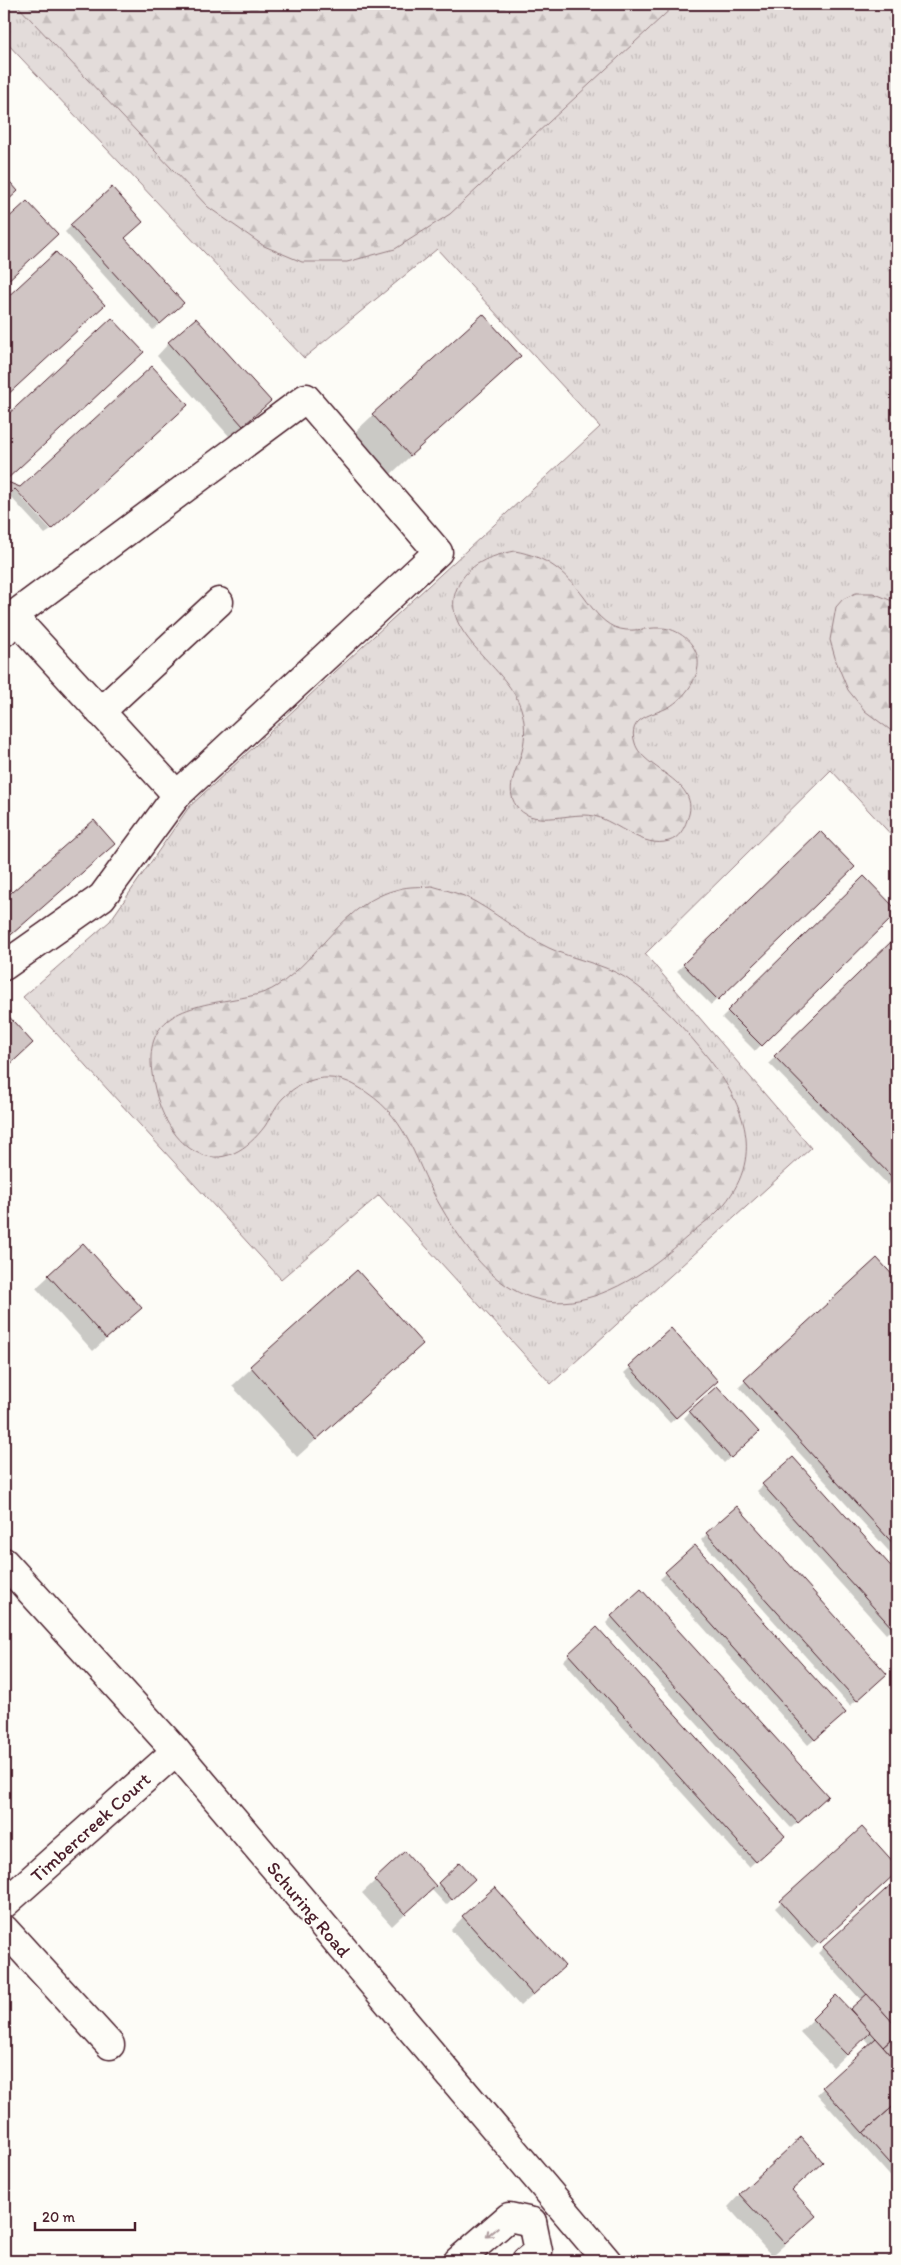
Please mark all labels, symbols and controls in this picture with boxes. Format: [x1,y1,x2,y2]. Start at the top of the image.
street label: Timbercreek Court [26,1767,155,1887]
street label: Schuring Road [262,1857,356,1963]
scale bar [35,2200,135,2232]
text: 20 m [42,2208,76,2226]
one-way arrow [486,2226,499,2237]

